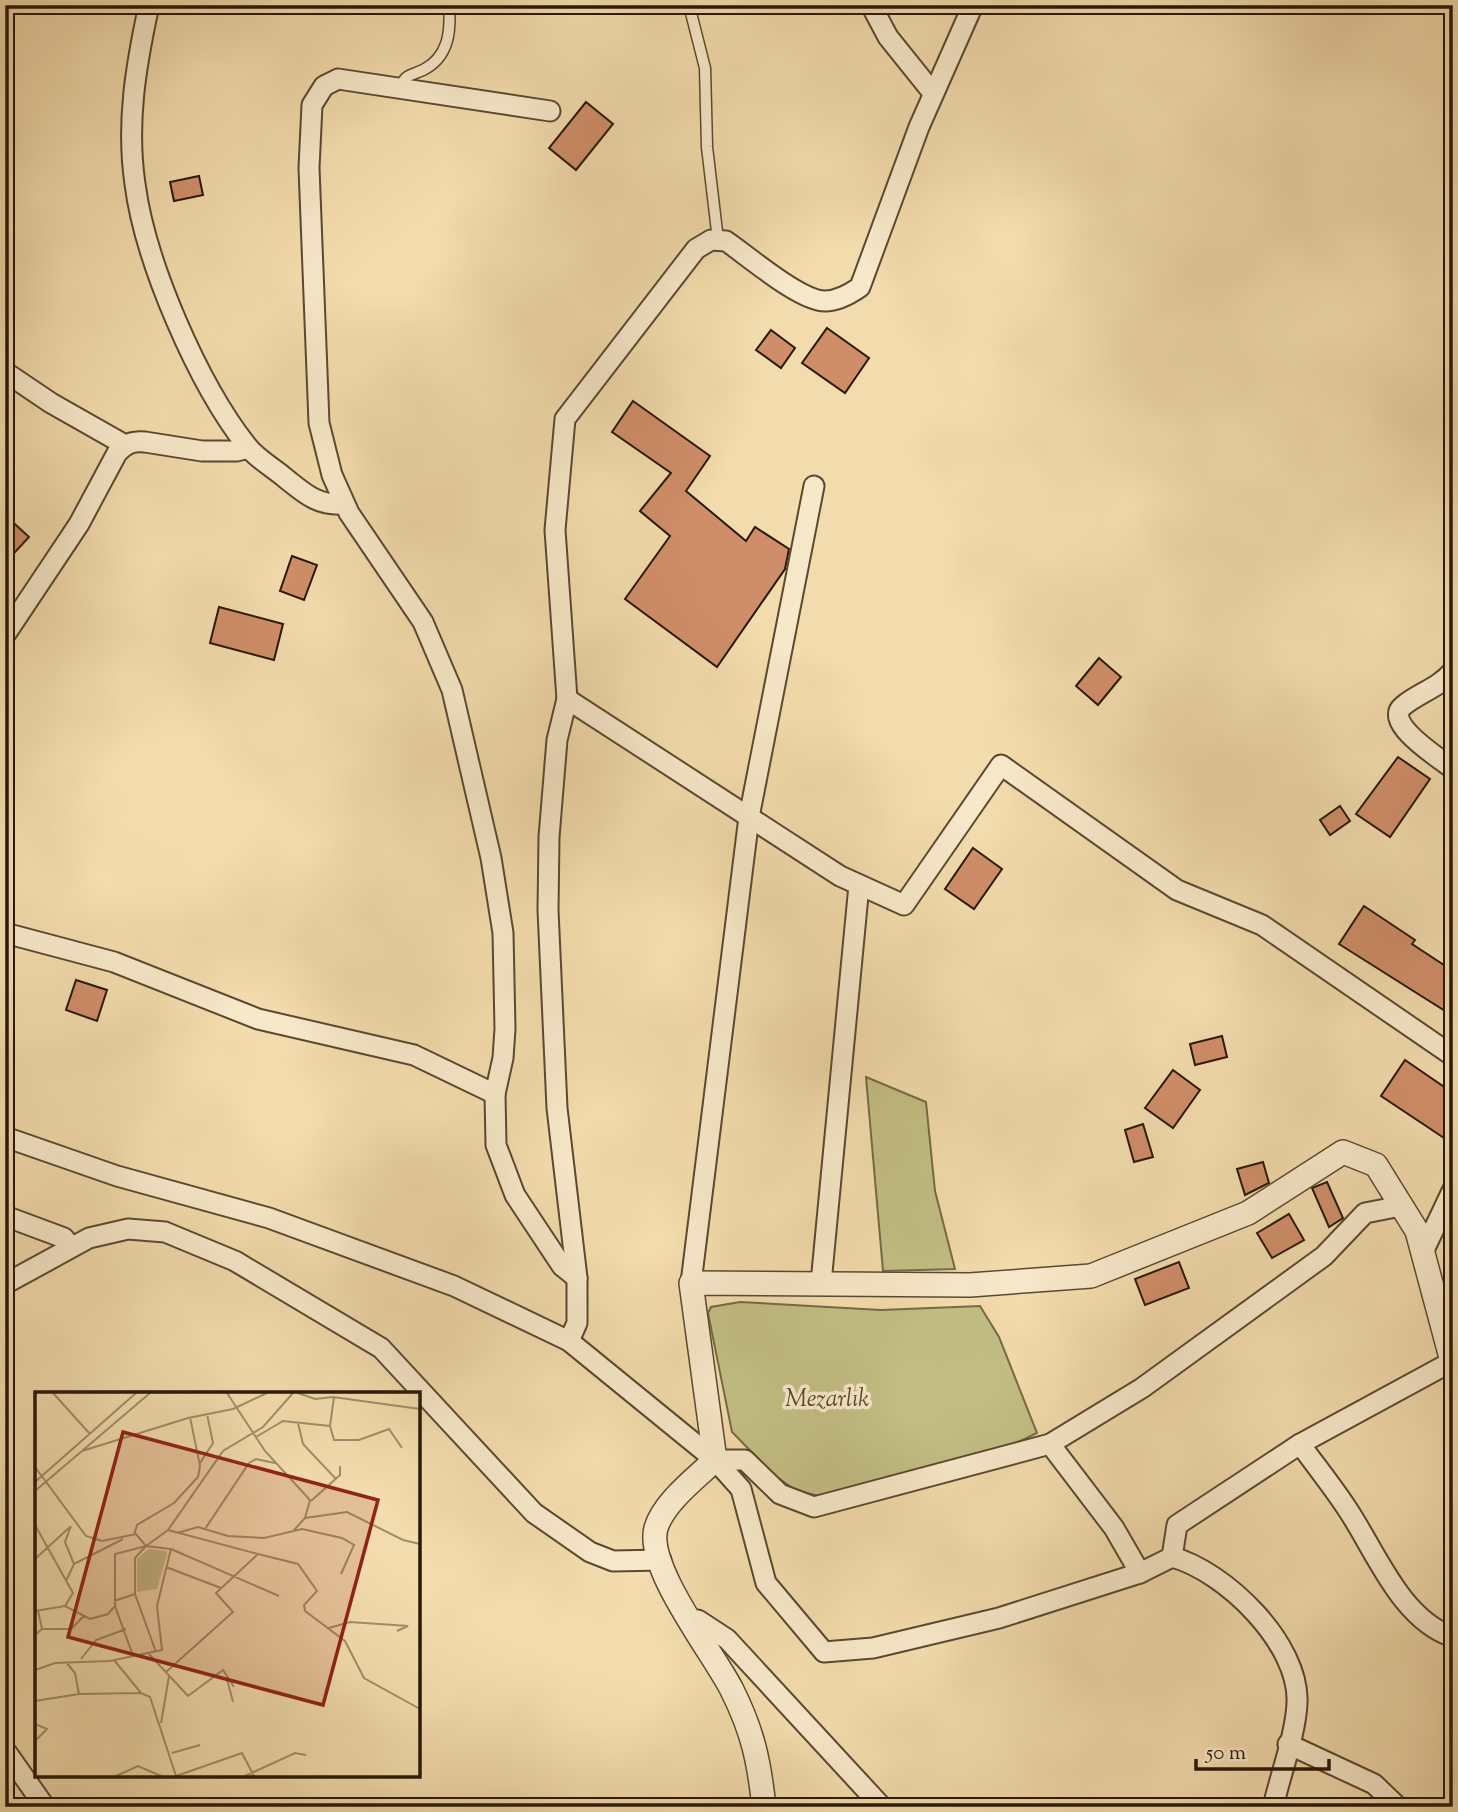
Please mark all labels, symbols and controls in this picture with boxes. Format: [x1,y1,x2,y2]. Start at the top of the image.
park label: Mezarlık [785,1383,869,1417]
inset map [35,1392,420,1777]
scale bar [1196,1728,1328,1772]
text: 50 m [1205,1739,1246,1769]

